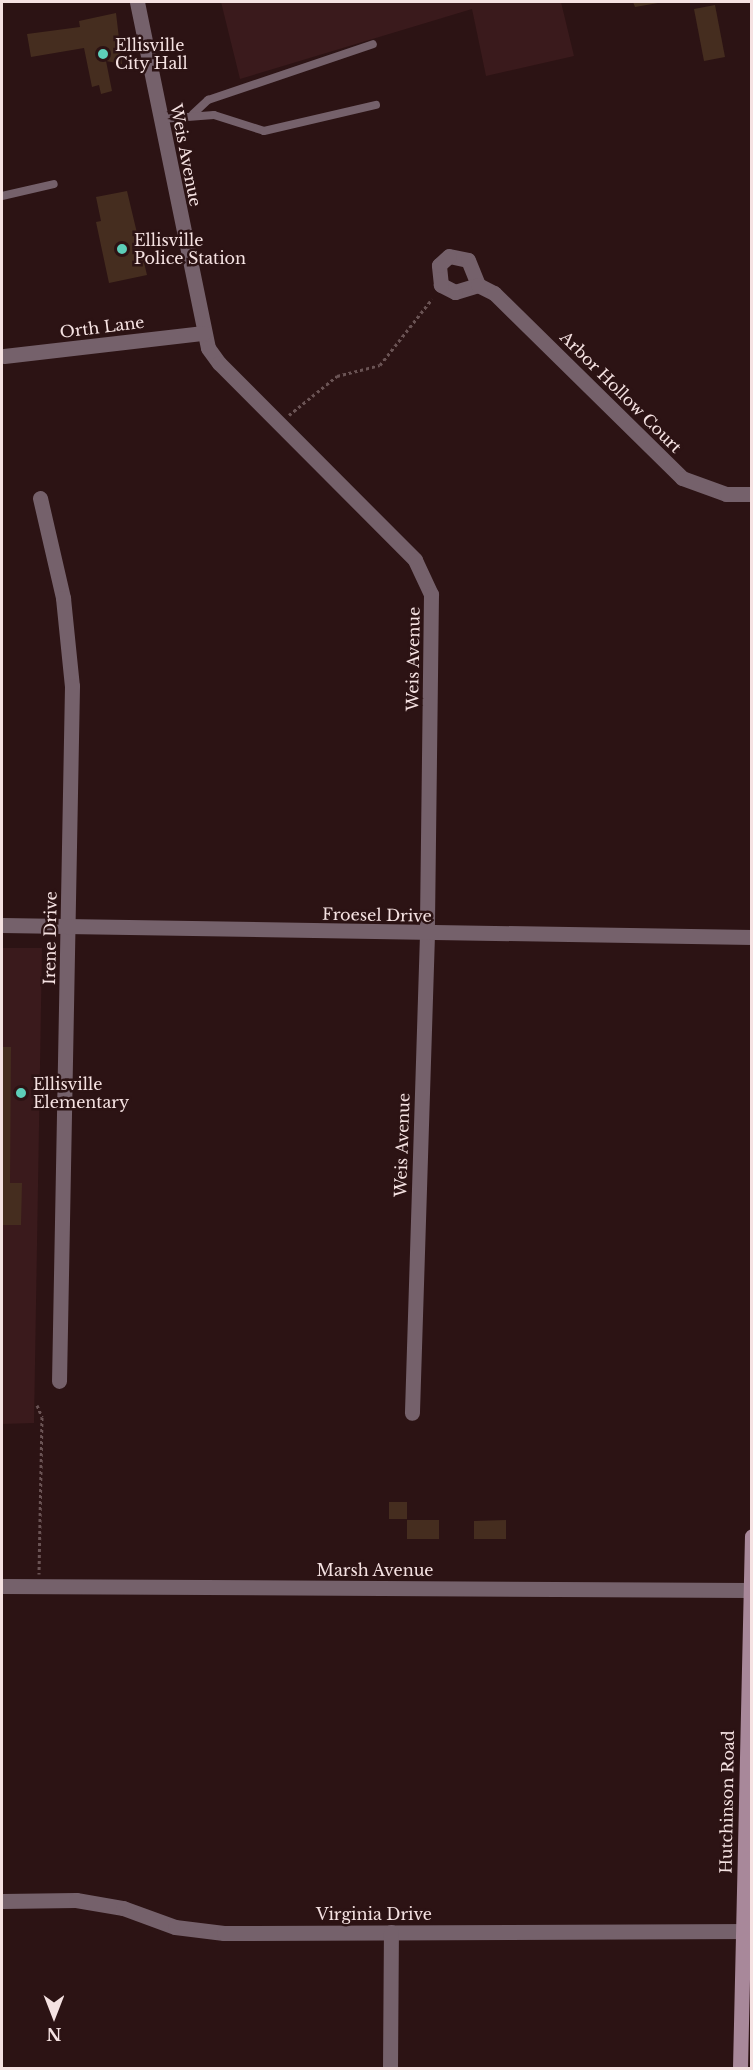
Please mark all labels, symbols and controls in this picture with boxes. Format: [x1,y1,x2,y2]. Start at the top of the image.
place label: Ellisville City Hall [115,35,188,73]
marker: Ellisville City Hall [96,47,110,61]
street label: Weis Avenue [167,102,205,208]
place label: Ellisville Police Station [134,230,246,268]
marker: Ellisville Police Station [115,242,129,256]
street label: Orth Lane [59,312,145,342]
street label: Arbor Hollow Court [556,327,686,457]
street label: Weis Avenue [402,606,424,712]
street label: Irene Drive [40,891,60,985]
street label: Froesel Drive [322,904,432,926]
place label: Ellisville Elementary [33,1074,129,1112]
marker: Ellisville Elementary [14,1086,28,1100]
street label: Weis Avenue [391,1092,413,1198]
street label: Marsh Avenue [316,1560,434,1580]
street label: Hutchinson Road [716,1730,738,1874]
street label: Virginia Drive [316,1904,432,1924]
north arrow [24,1986,84,2046]
text: N [46,2024,62,2044]

